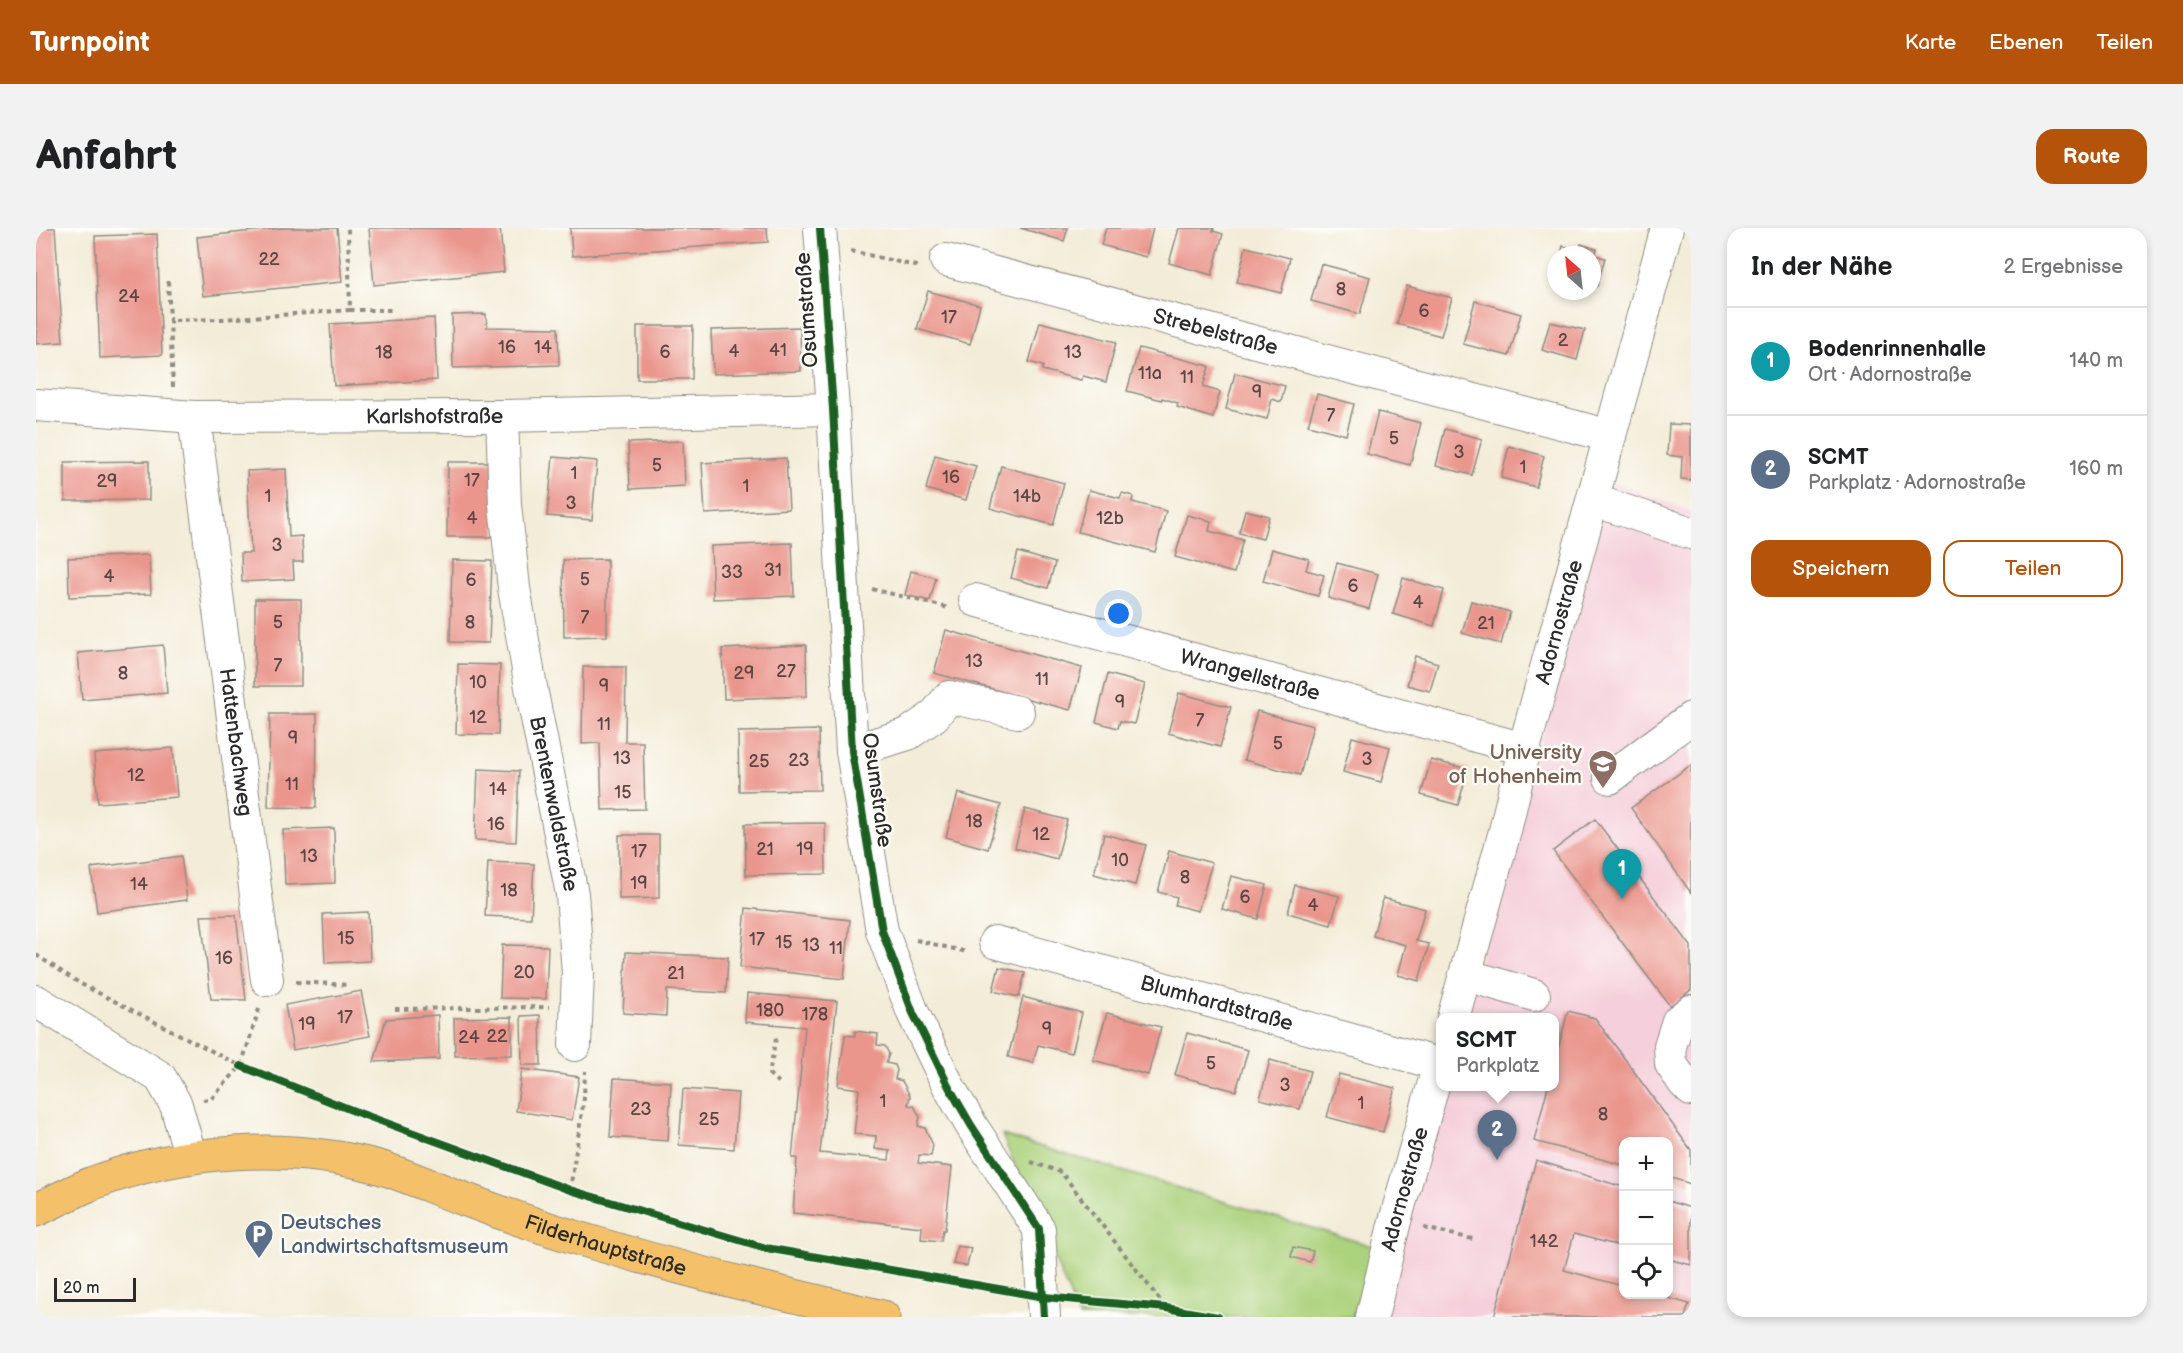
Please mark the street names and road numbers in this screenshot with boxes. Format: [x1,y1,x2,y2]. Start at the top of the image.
street label: Osumstraße [791,252,823,368]
street label: Strebelstraße [1151,303,1281,360]
street label: Karlshofstraße [366,403,503,429]
street label: Adornostraße [1530,557,1588,687]
street label: Wrangellstraße [1177,644,1323,706]
street label: Hattenbachweg [214,667,258,818]
street label: Brentenwaldstraße [524,714,584,894]
street label: Osumstraße [857,731,897,849]
street label: Blumhardtstraße [1138,970,1296,1036]
street label: Adornostraße [1376,1124,1433,1254]
street label: Filderhauptstraße [521,1209,689,1281]

